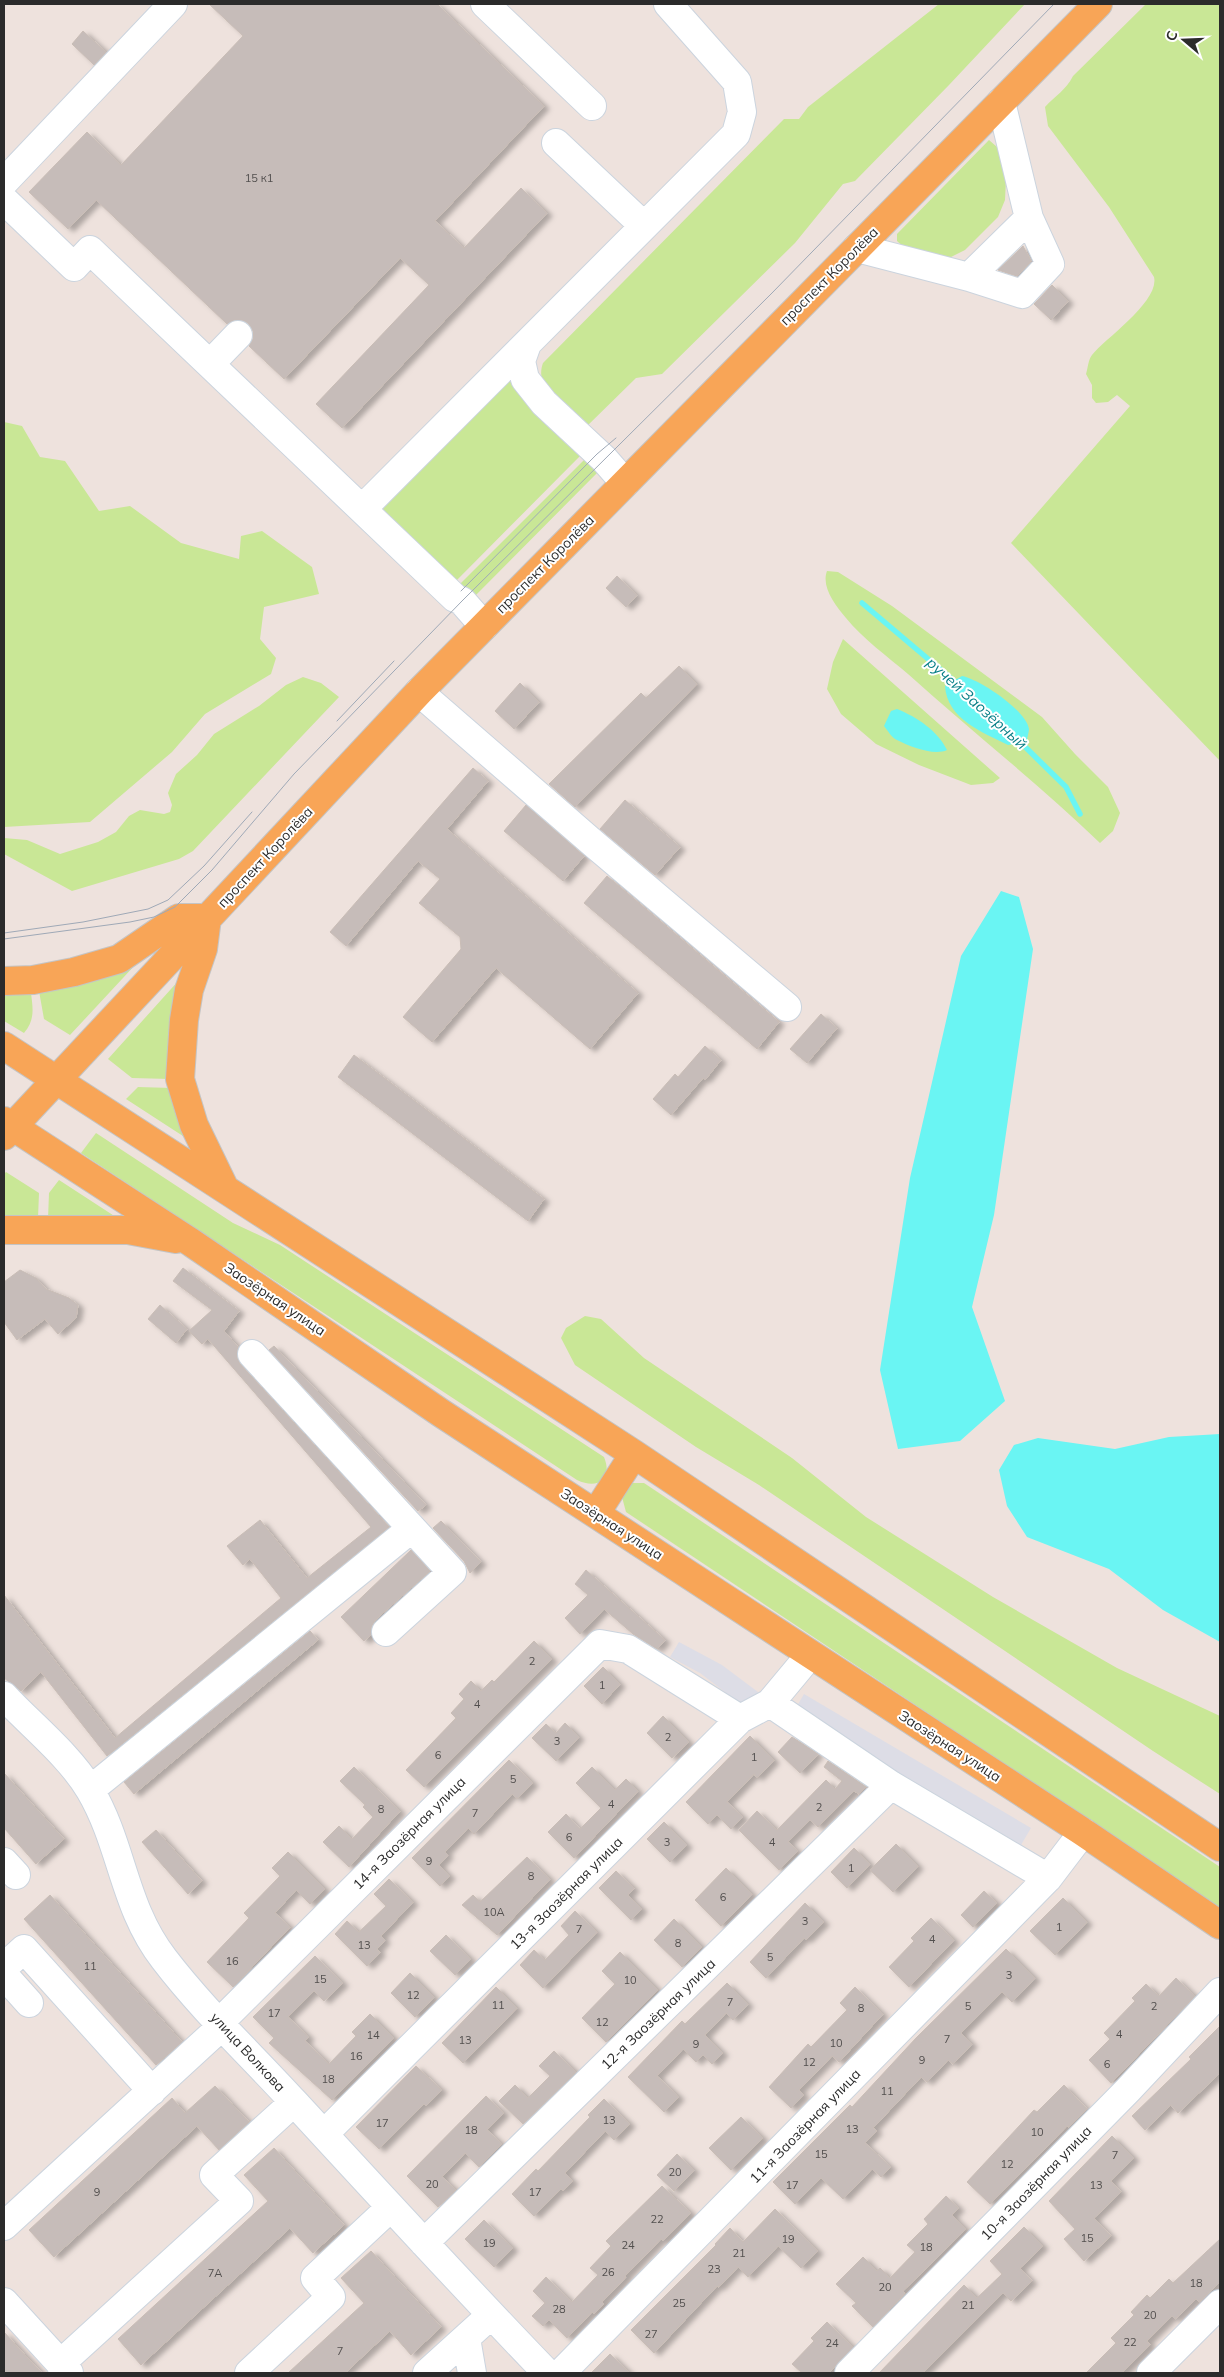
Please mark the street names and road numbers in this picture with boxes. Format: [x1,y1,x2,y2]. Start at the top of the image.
street label: проспект Королёва [776,223,882,329]
street label: проспект Королёва [492,511,598,617]
street label: проспект Королёва [213,803,317,911]
street label: Заозёрная улица [221,1258,329,1340]
street label: Заозёрная улица [557,1484,667,1564]
street label: Заозёрная улица [895,1706,1005,1786]
street label: 14-я Заозёрная улица [349,1773,469,1893]
street label: 13-я Заозёрная улица [506,1833,626,1953]
street label: 12-я Заозёрная улица [597,1955,719,2073]
street label: улица Волкова [207,2008,289,2096]
street label: 11-я Заозёрная улица [746,2065,864,2187]
street label: 10-я Заозёрная улица [977,2122,1095,2244]

